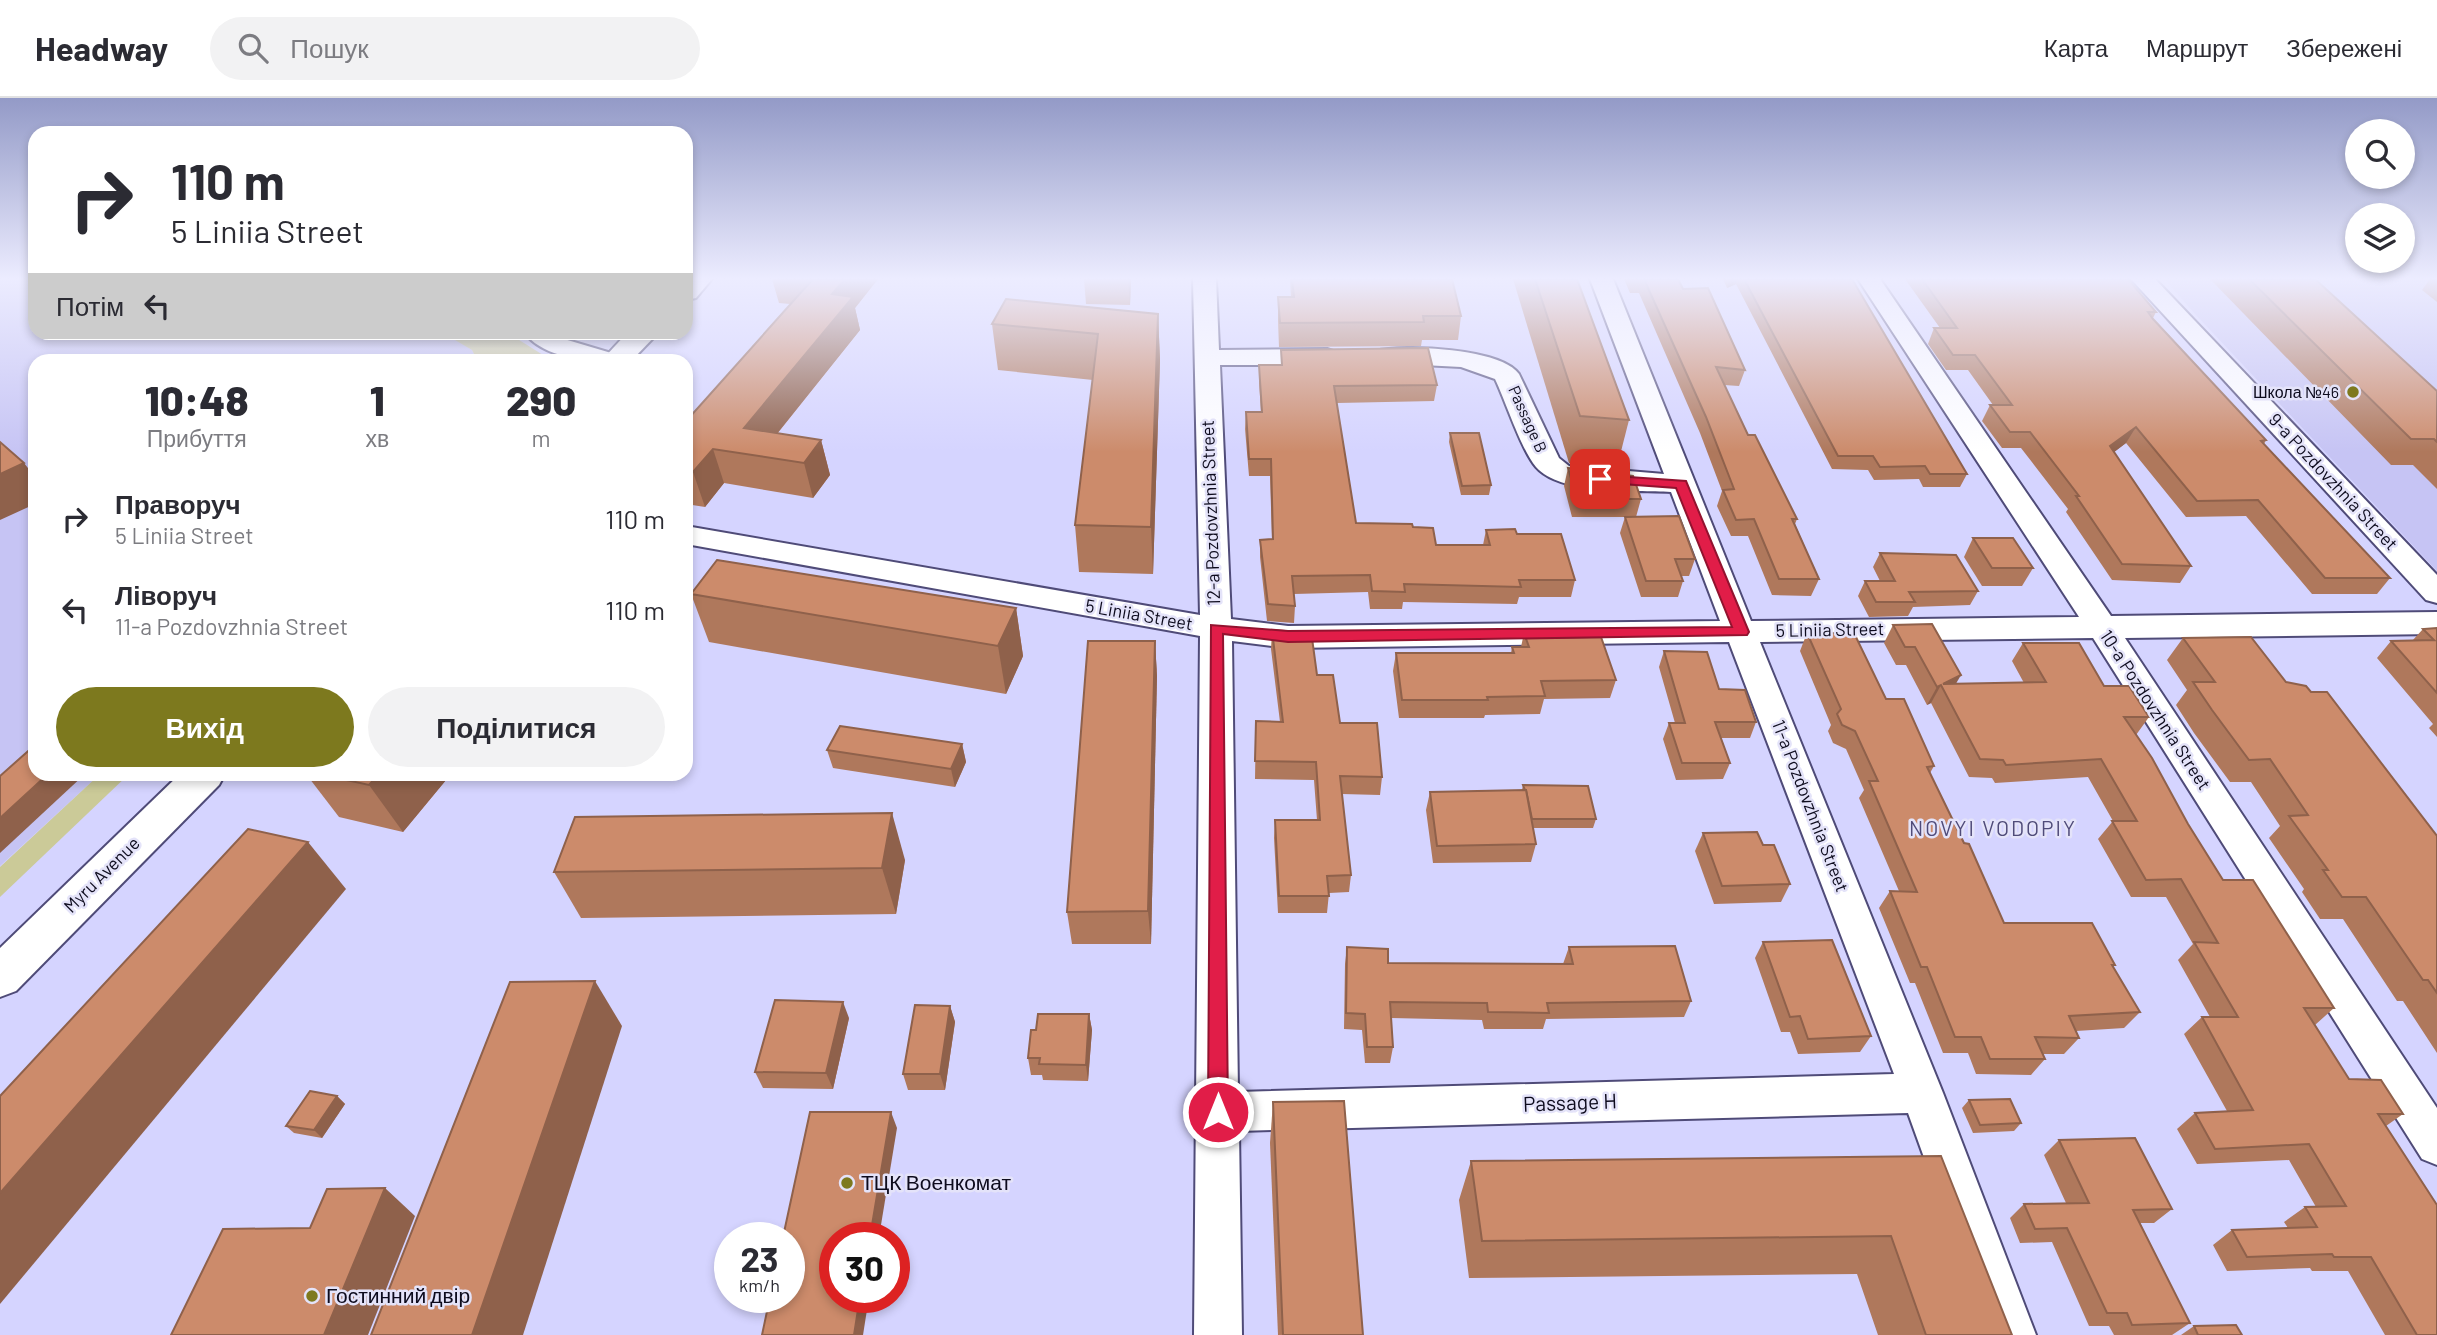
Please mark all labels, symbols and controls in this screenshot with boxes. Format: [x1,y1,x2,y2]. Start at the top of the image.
search box [210,17,700,80]
text: Headway [35,28,168,68]
icon: search [234,29,272,67]
text: Пошук [290,32,369,63]
text: Карта [2044,33,2108,62]
text: Маршрут [2146,33,2248,62]
text: Збережені [2286,33,2402,62]
map controls [2345,119,2415,273]
button: search [2345,119,2415,189]
text: 110 m [171,151,285,210]
icon: right [56,154,147,245]
button: layers [2345,203,2415,273]
text: 5 Liniia Street [171,211,364,249]
icon: left [138,287,176,325]
text: Потім [56,290,124,321]
text: 10:48 [145,374,249,424]
text: 1 [370,374,385,424]
text: 290 [506,374,576,424]
street label: Passage B [1505,382,1552,455]
place label: Школа №46 [2253,382,2339,401]
marker: Школа №46 [2345,384,2361,400]
street label: 9-a Pozdovzhnia Street [2265,408,2403,554]
street label: 12-a Pozdovzhnia Street [1196,420,1224,606]
text: Прибуття [147,424,247,452]
text: хв [365,424,389,452]
text: m [532,424,551,452]
pin [1570,449,1630,509]
icon: arrive [1581,460,1619,498]
text: Праворуч [115,488,241,519]
icon: right [56,500,94,538]
text: 110 m [605,503,665,534]
text: 5 Liniia Street [115,521,254,549]
text: Ліворуч [115,579,217,610]
icon: left [56,591,94,629]
text: 110 m [605,594,665,625]
street label: 5 Liniia Street [1084,594,1195,634]
text: 11-a Pozdovzhnia Street [115,612,348,640]
street label: 5 Liniia Street [1776,617,1884,641]
street label: 10-a Pozdovzhnia Street [2096,625,2216,794]
button: Вихід [56,687,354,767]
button: Поділитися [368,687,665,767]
street label: 11-a Pozdovzhnia Street [1768,717,1854,895]
district label: NOVYI VODOPIY [1909,815,2077,840]
street label: Myru Avenue [59,832,144,917]
position arrow [1181,1075,1255,1149]
street label: Passage H [1522,1087,1617,1116]
place label: ТЦК Военкомат [861,1169,1012,1194]
marker: ТЦК Военкомат [839,1175,855,1191]
speed limit sign: 30 [819,1222,910,1313]
text: 23 [740,1237,779,1279]
text: km/h [739,1274,780,1296]
place label: Гостинний двір [326,1282,470,1307]
marker: Гостинний двір [304,1288,320,1304]

